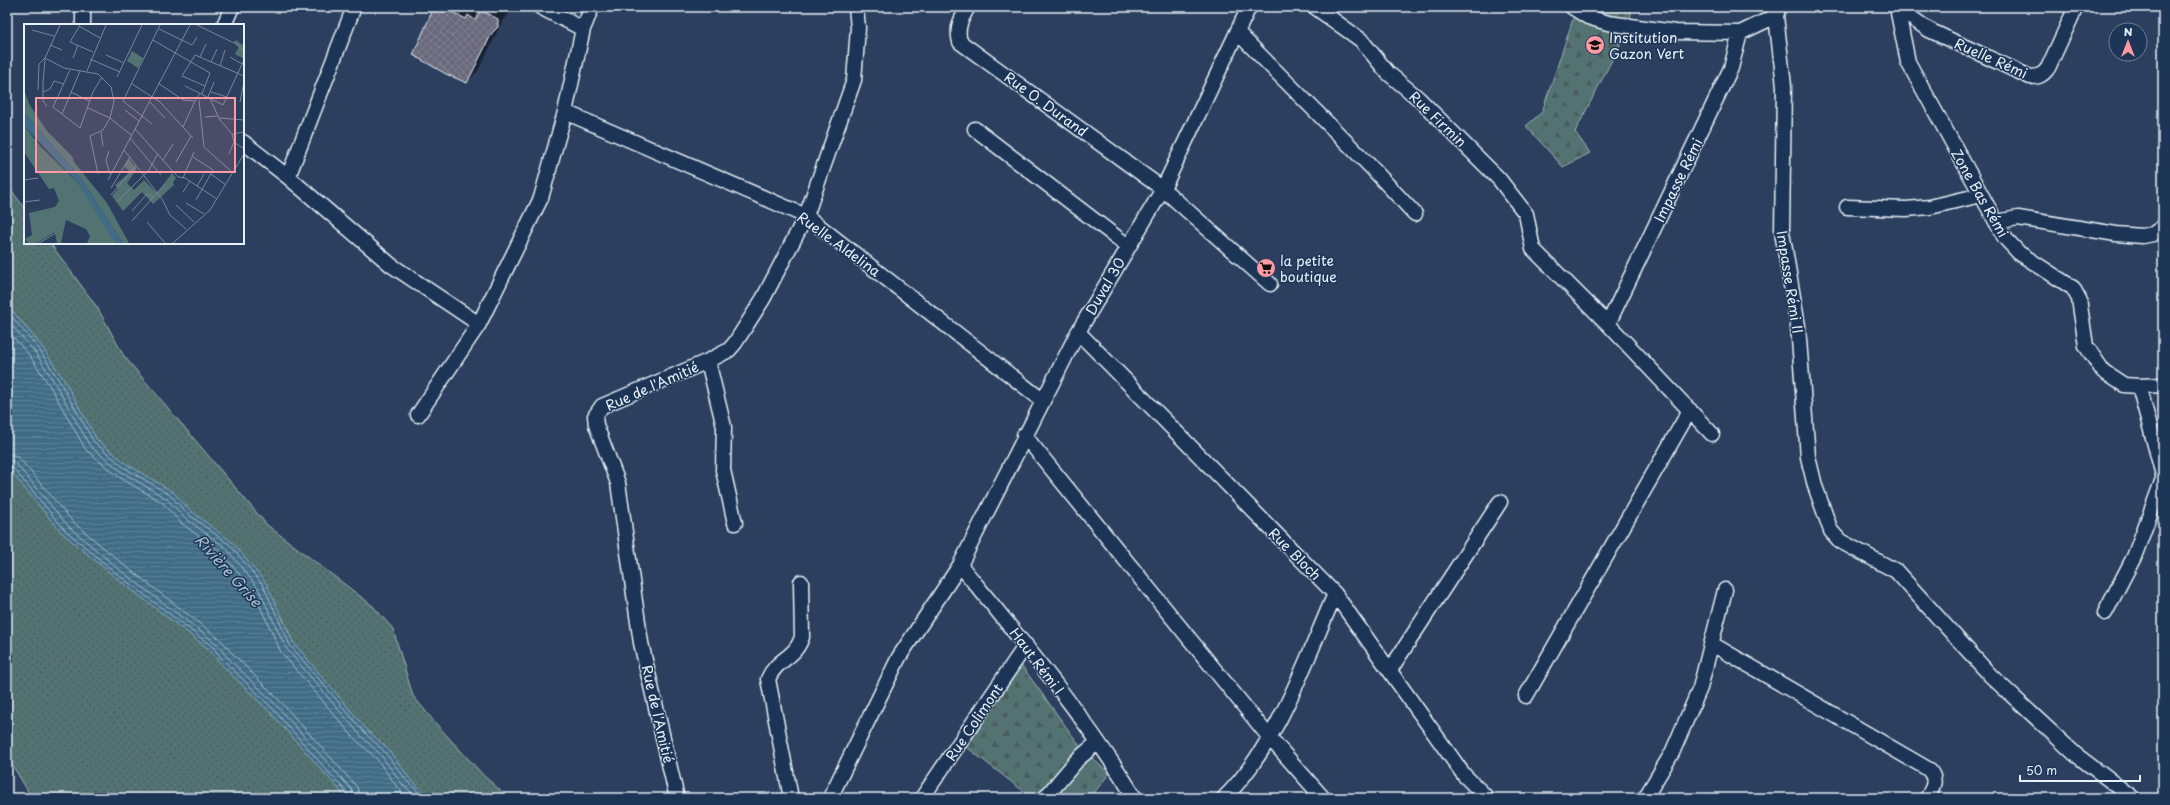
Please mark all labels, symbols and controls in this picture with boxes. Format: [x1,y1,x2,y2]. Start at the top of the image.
north arrow [2108,22,2148,62]
text: N [2124,23,2133,40]
inset map [24,24,244,244]
place label: Institution Gazon Vert [1609,27,1684,64]
street label: Ruelle Rémi [1951,33,2031,84]
school or university icon: Institution Gazon Vert [1584,34,1606,56]
street label: Rue O. Durand [1000,67,1092,141]
street label: Rue Firmin [1405,86,1471,152]
street label: Impasse Rémi [1649,134,1707,226]
street label: Zone Bas Rémi [1946,145,2014,241]
street label: Ruelle Aldelina [793,206,885,282]
street label: Impasse Rémi II [1772,229,1808,335]
place label: la petite boutique [1280,250,1337,287]
street label: Duval 30 [1080,253,1130,319]
supermarket icon: la petite boutique [1255,257,1277,279]
street label: Rue de l'Amitié [602,356,702,416]
street label: Rue Bloch [1264,523,1326,585]
water label: Rivière Grise [190,529,269,612]
street label: Haut Rémi I [1005,623,1069,699]
street label: Rue de l'Amitié [637,663,679,765]
street label: Rue Colimont [940,679,1008,765]
scale bar [2020,757,2140,783]
text: 50 m [2026,761,2057,779]

